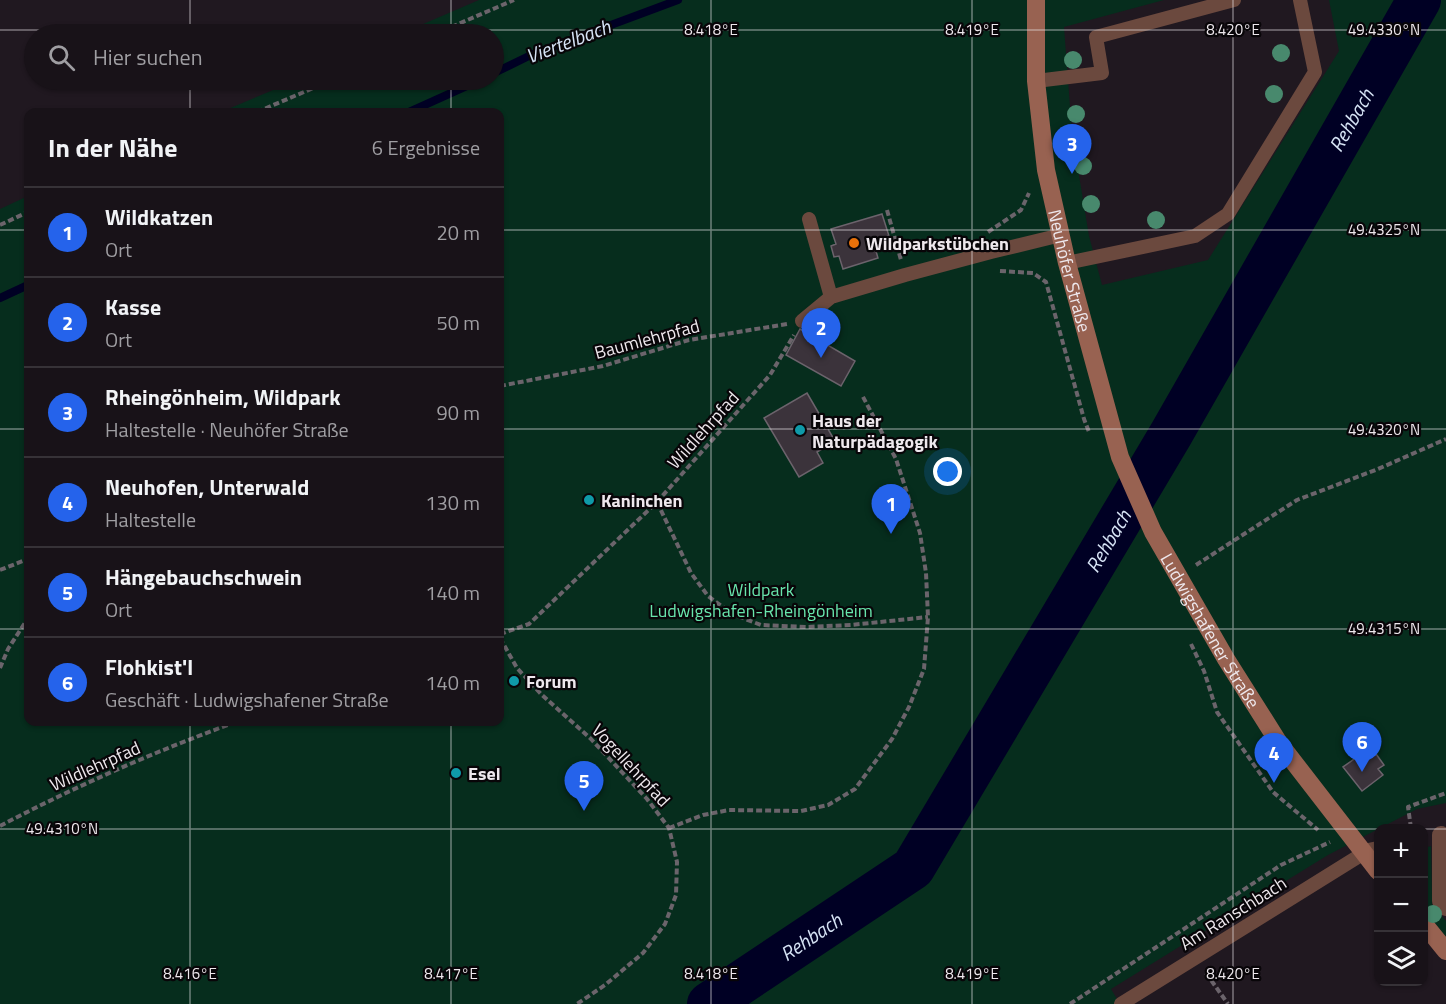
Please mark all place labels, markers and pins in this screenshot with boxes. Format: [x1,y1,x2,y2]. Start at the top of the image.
pin: 3 [1052,124,1092,174]
place label: Wildparkstübchen [866,230,1009,257]
marker: Wildparkstübchen [847,236,861,250]
pin: 2 [802,308,840,358]
place label: Haus der Naturpädagogik [812,407,938,455]
marker: Haus der Naturpädagogik [793,423,807,437]
pin: 1 [872,484,910,534]
place label: Kaninchen [601,487,682,514]
marker: Kaninchen [582,493,596,507]
place label: Forum [526,668,577,695]
marker: Forum [507,674,521,688]
pin: 6 [1342,722,1382,772]
pin: 4 [1254,734,1294,783]
place label: Esel [468,760,501,787]
pin: 5 [564,762,604,811]
marker: Esel [449,766,463,780]

